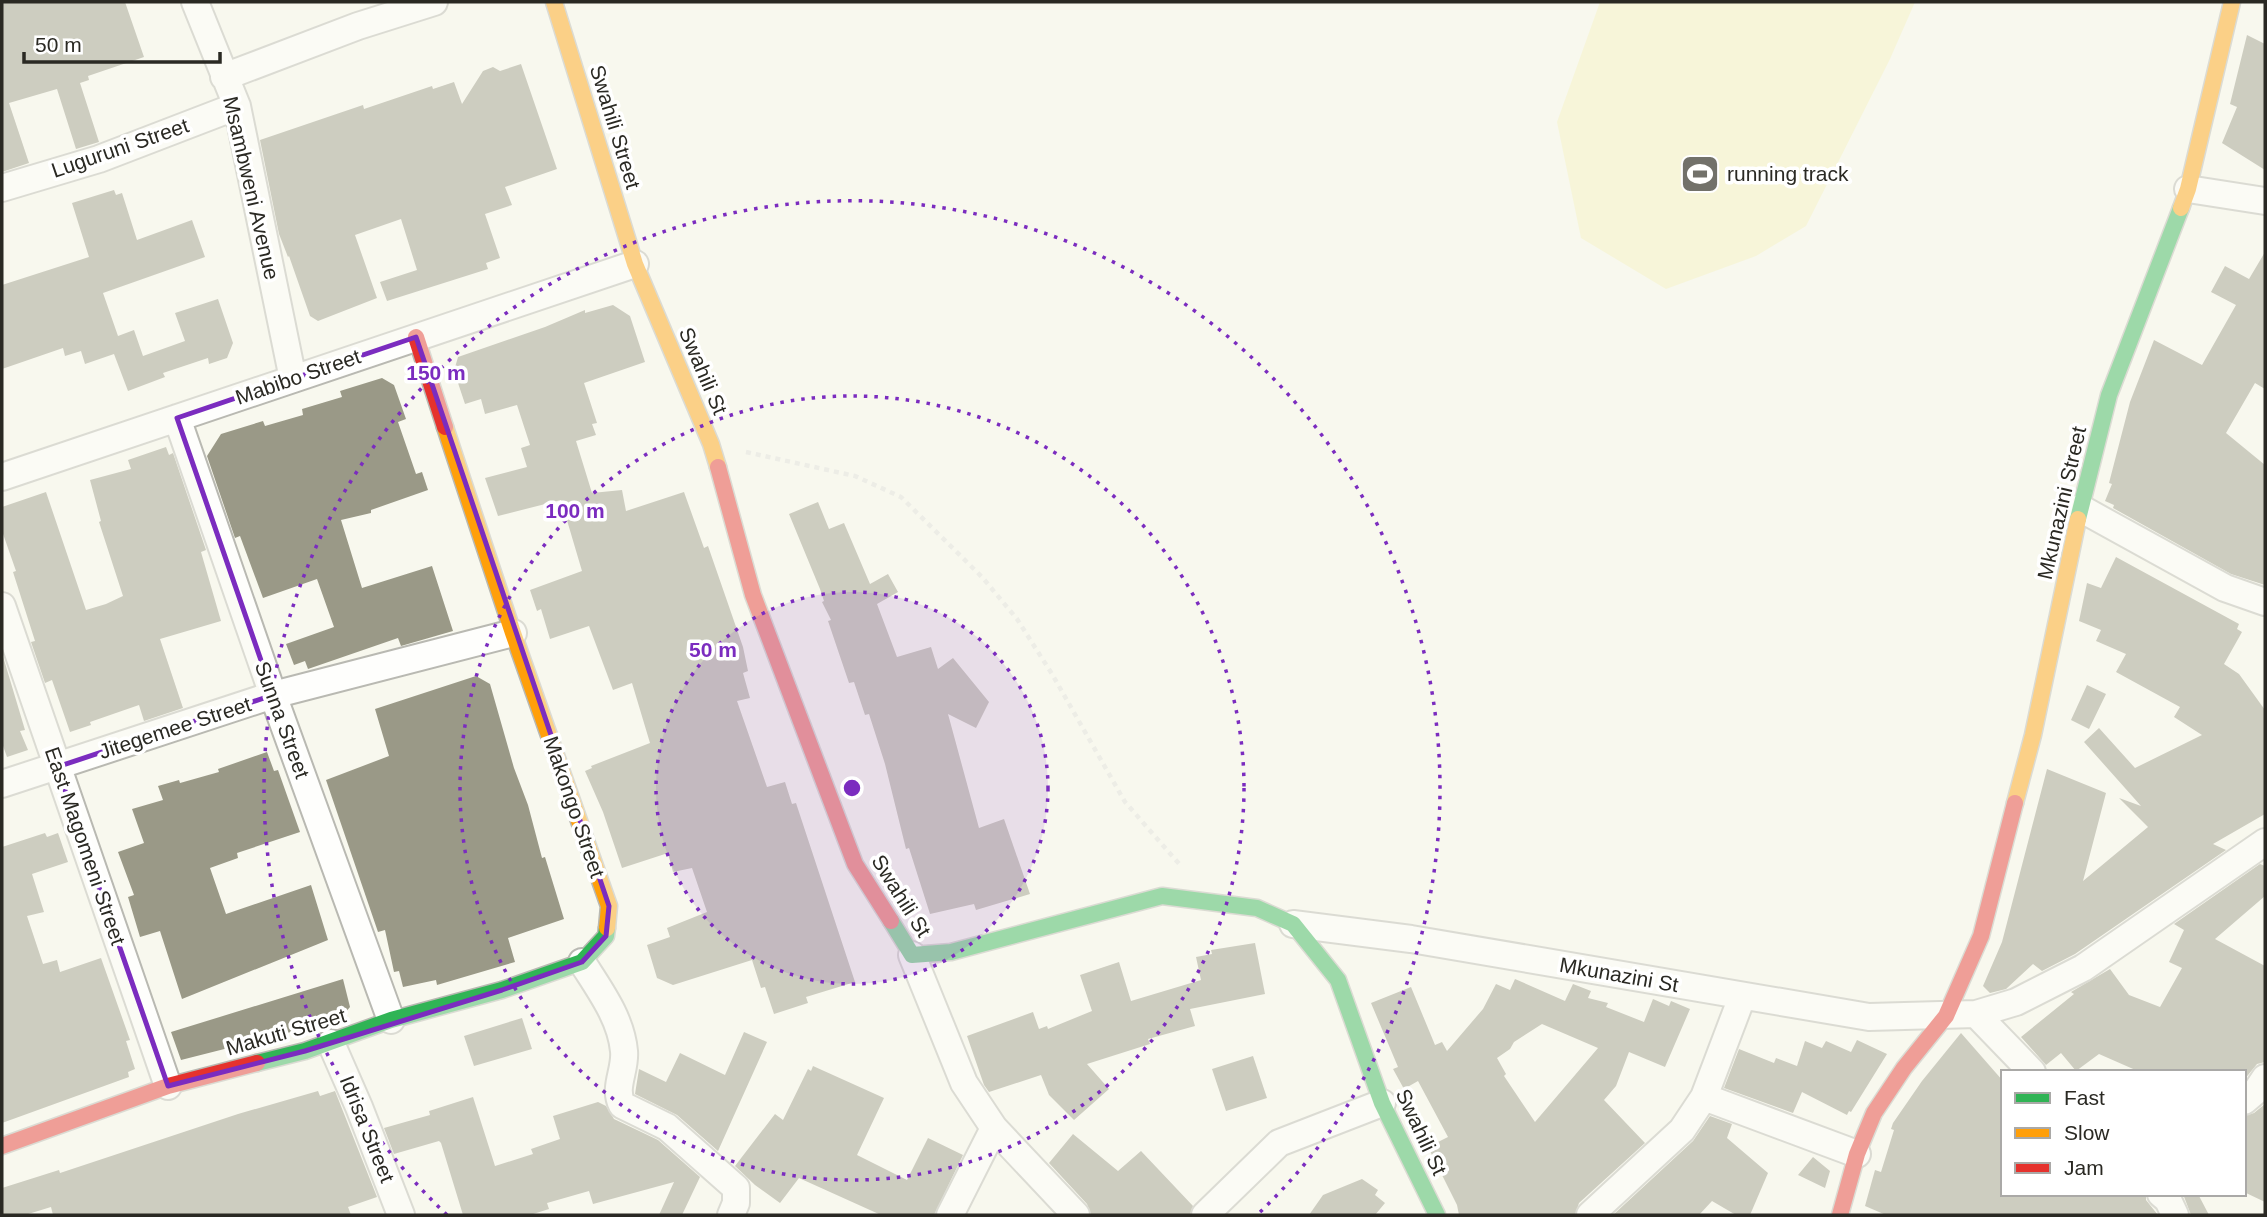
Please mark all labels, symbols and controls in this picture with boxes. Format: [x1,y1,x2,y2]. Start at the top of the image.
scale bar [24,21,220,65]
text: 50 m [35,33,82,56]
street label: Swahili Street [586,62,645,192]
street label: Msambweni Avenue [219,94,284,282]
street label: Luguruni Street [48,113,192,182]
sports icon: running track [1679,153,1721,195]
place label: running track [1727,162,1849,185]
street label: Swahili St [675,324,732,418]
street label: Mabibo Street [232,344,364,409]
text: 150 m [406,361,466,384]
street label: Mkunazini Street [2033,424,2090,582]
text: 100 m [545,499,605,522]
text: 50 m [689,638,737,661]
street label: Sunna Street [251,658,314,782]
street label: Jitegemee Street [96,692,254,763]
street label: Makongo Street [539,733,610,881]
street label: East Magomeni Street [41,744,130,948]
centre of rings [840,776,864,800]
street label: Swahili St [867,851,936,941]
street label: Mkunazini St [1558,953,1680,996]
street label: Makuti Street [223,1003,349,1060]
legend [2001,1070,2246,1196]
street label: Idrisa Street [336,1072,399,1186]
street label: Swahili St [1392,1085,1451,1179]
text: Fast [2064,1086,2105,1109]
text: Slow [2064,1121,2110,1144]
text: Jam [2064,1156,2104,1179]

